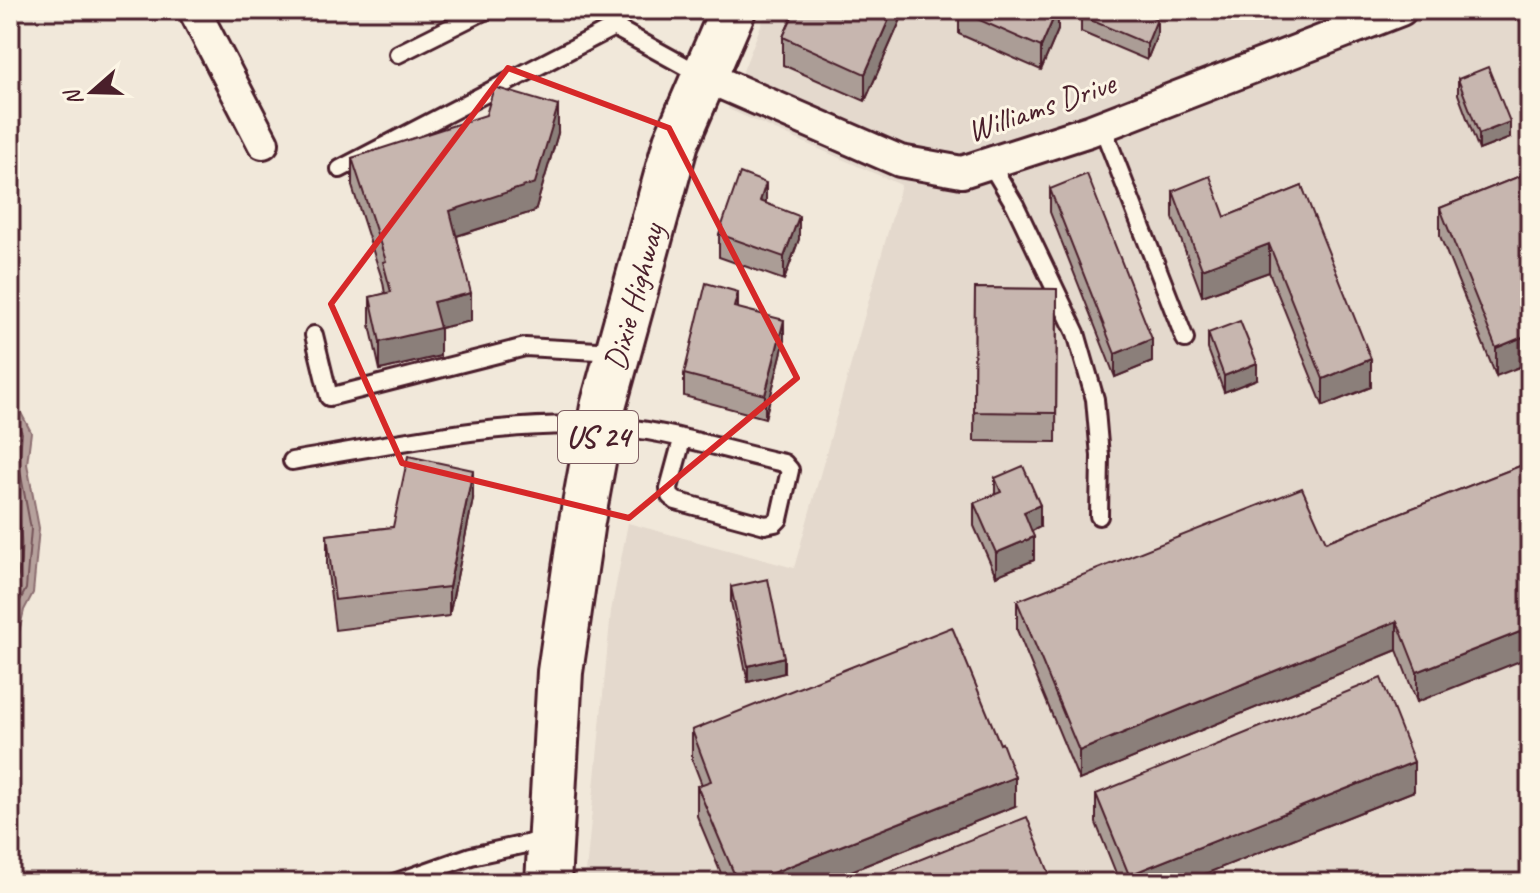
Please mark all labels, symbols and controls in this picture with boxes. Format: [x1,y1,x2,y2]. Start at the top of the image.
north arrow [52,52,132,132]
street label: Williams Drive [962,62,1123,151]
text: N [58,84,90,110]
street label: Dixie Highway [594,217,674,375]
road number: US 24 [558,411,638,463]

